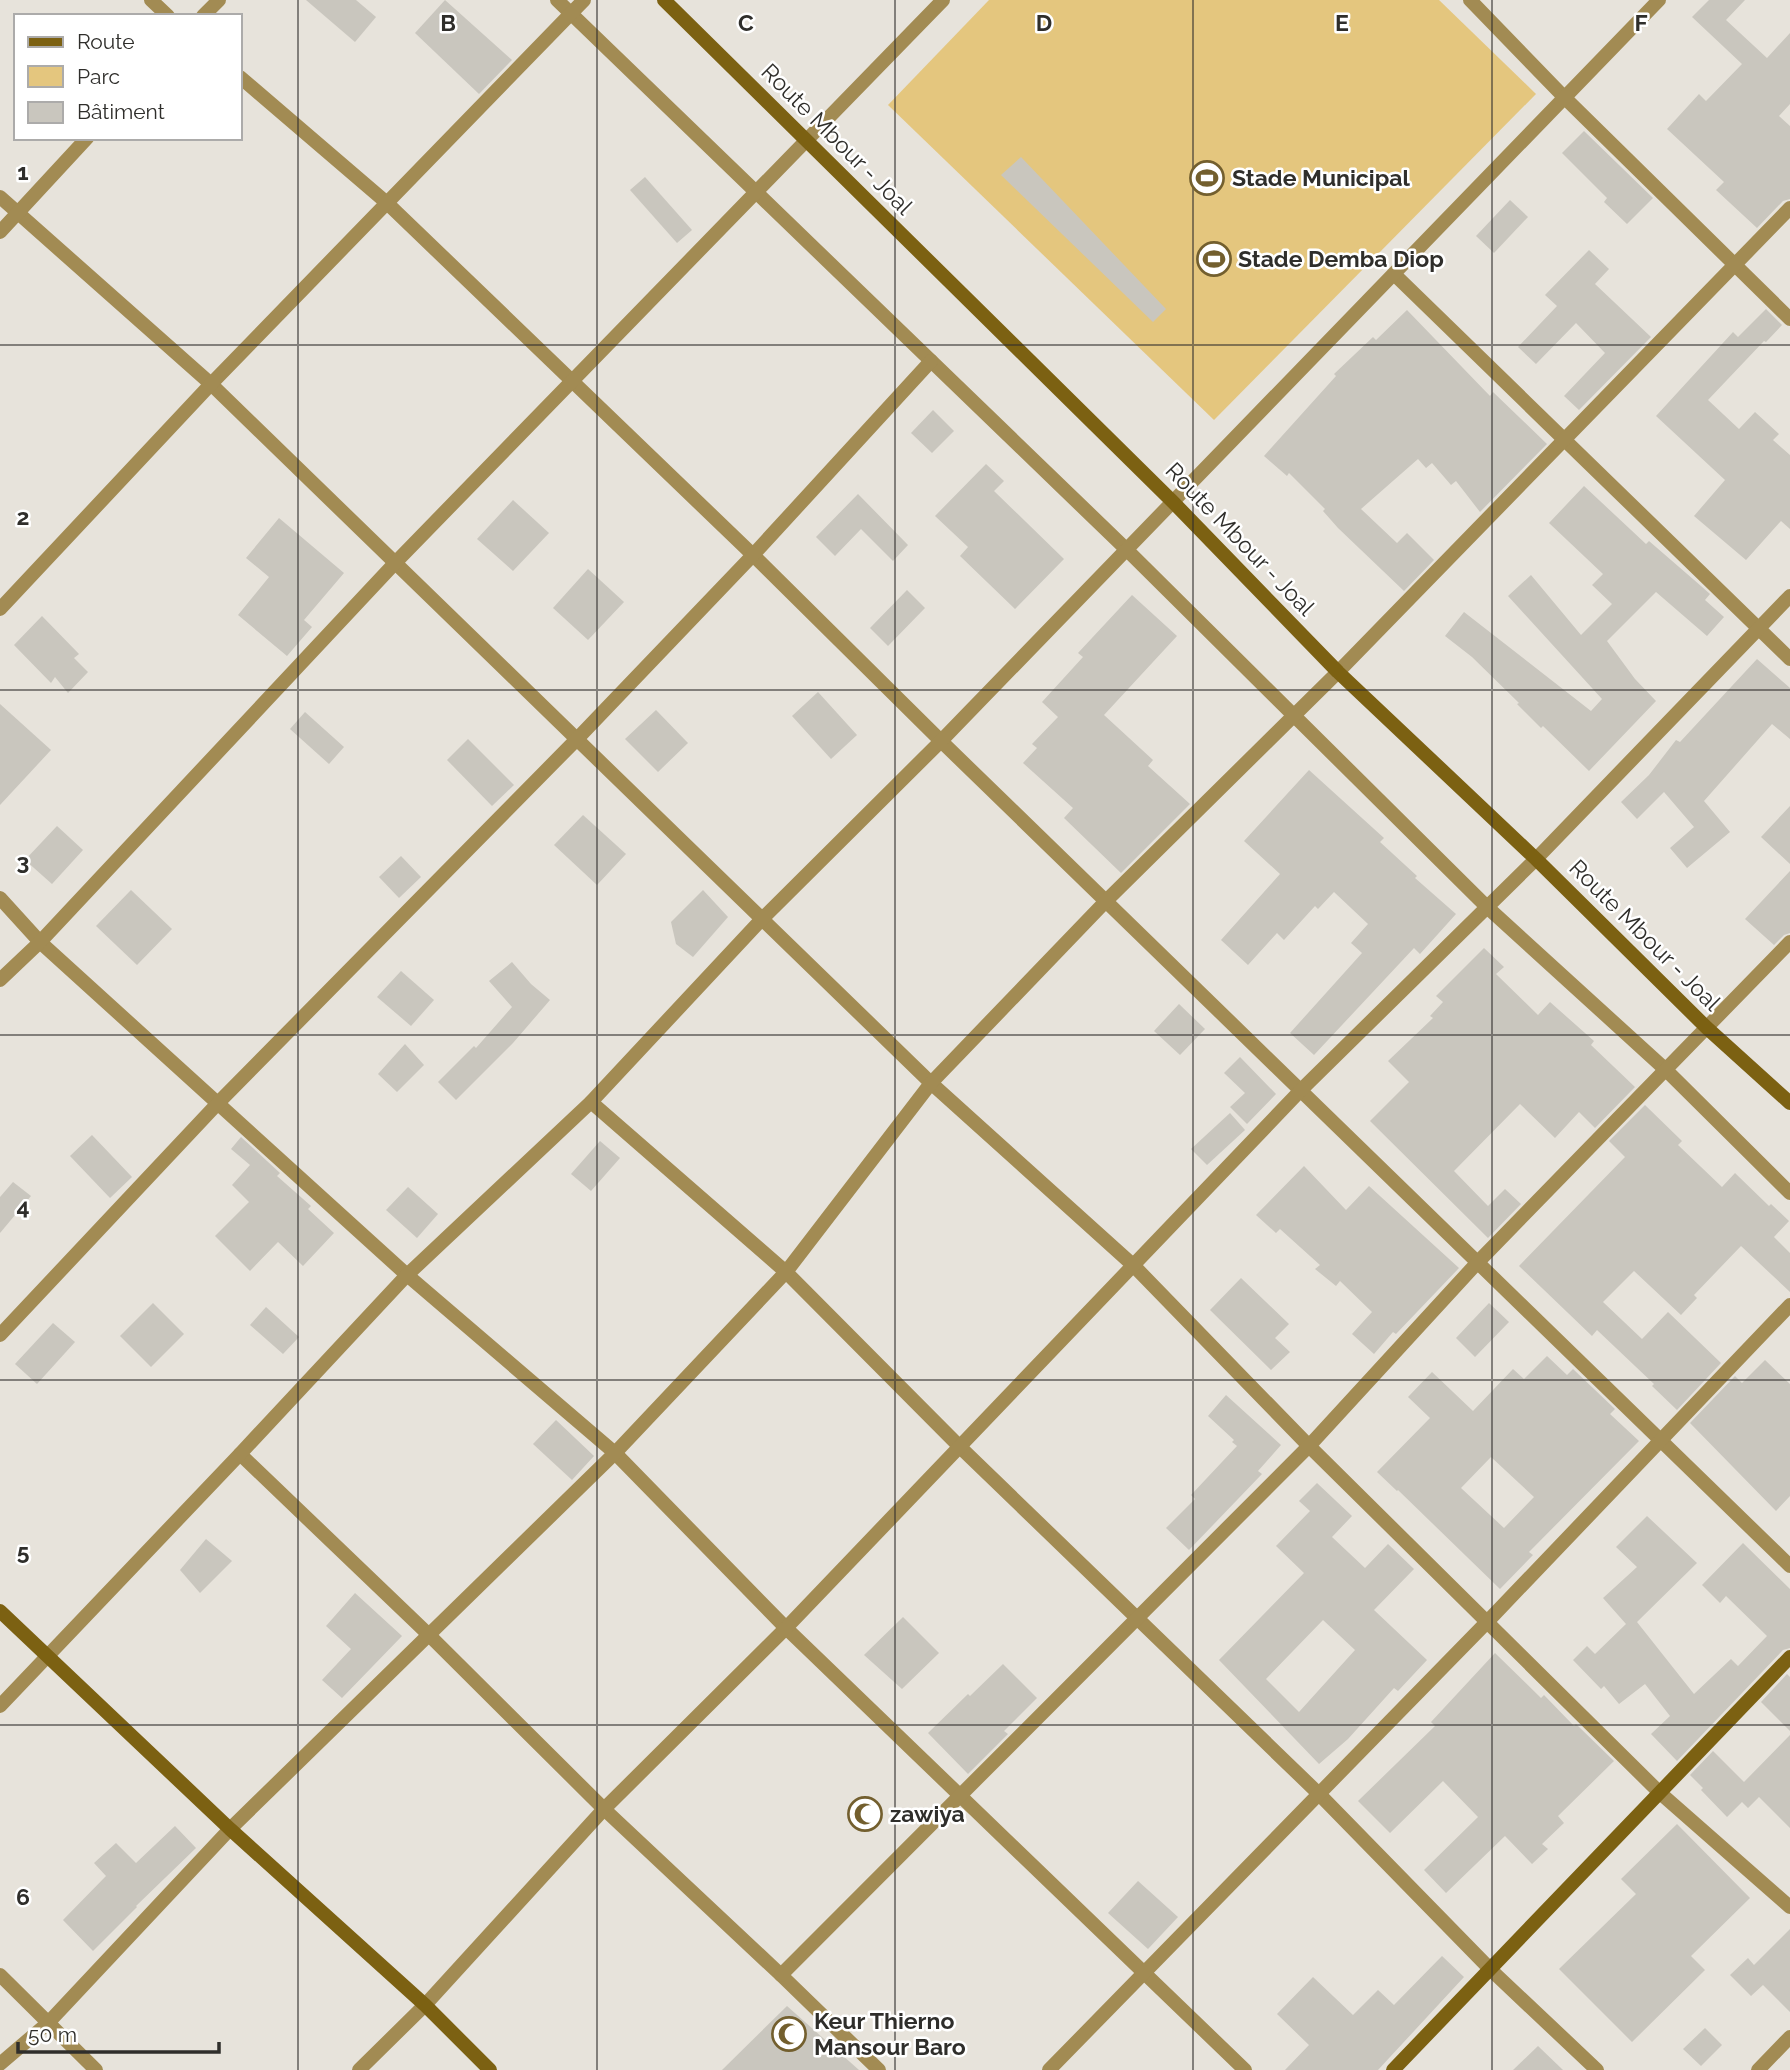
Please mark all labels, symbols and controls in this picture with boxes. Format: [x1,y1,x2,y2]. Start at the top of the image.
text: B [440,9,456,36]
text: C [738,9,754,36]
text: D [1036,9,1052,36]
text: E [1335,9,1349,36]
text: F [1634,9,1648,36]
legend [14,14,242,140]
text: Route [77,29,135,54]
street label: Route Mbour - Joal [756,58,919,220]
text: Parc [77,64,120,89]
text: Bâtiment [77,99,165,124]
text: 1 [17,158,29,185]
sports icon: Stade Municipal [1188,159,1226,197]
place label: Stade Municipal [1232,164,1410,191]
sports icon: Stade Demba Diop [1195,240,1233,278]
place label: Stade Demba Diop [1238,245,1444,272]
street label: Route Mbour - Joal [1160,457,1321,621]
text: 2 [17,503,29,530]
text: 3 [17,848,29,875]
street label: Route Mbour - Joal [1564,854,1727,1016]
text: 4 [16,1193,30,1220]
text: 5 [17,1538,30,1565]
mosque icon: zawiya [846,1795,884,1833]
place label: zawiya [890,1800,965,1827]
text: 6 [16,1883,30,1910]
place label: Keur Thierno Mansour Baro [814,2007,966,2060]
scale bar [18,2010,219,2054]
mosque icon: Keur Thierno Mansour Baro [770,2015,808,2053]
text: 50 m [28,2022,77,2047]

